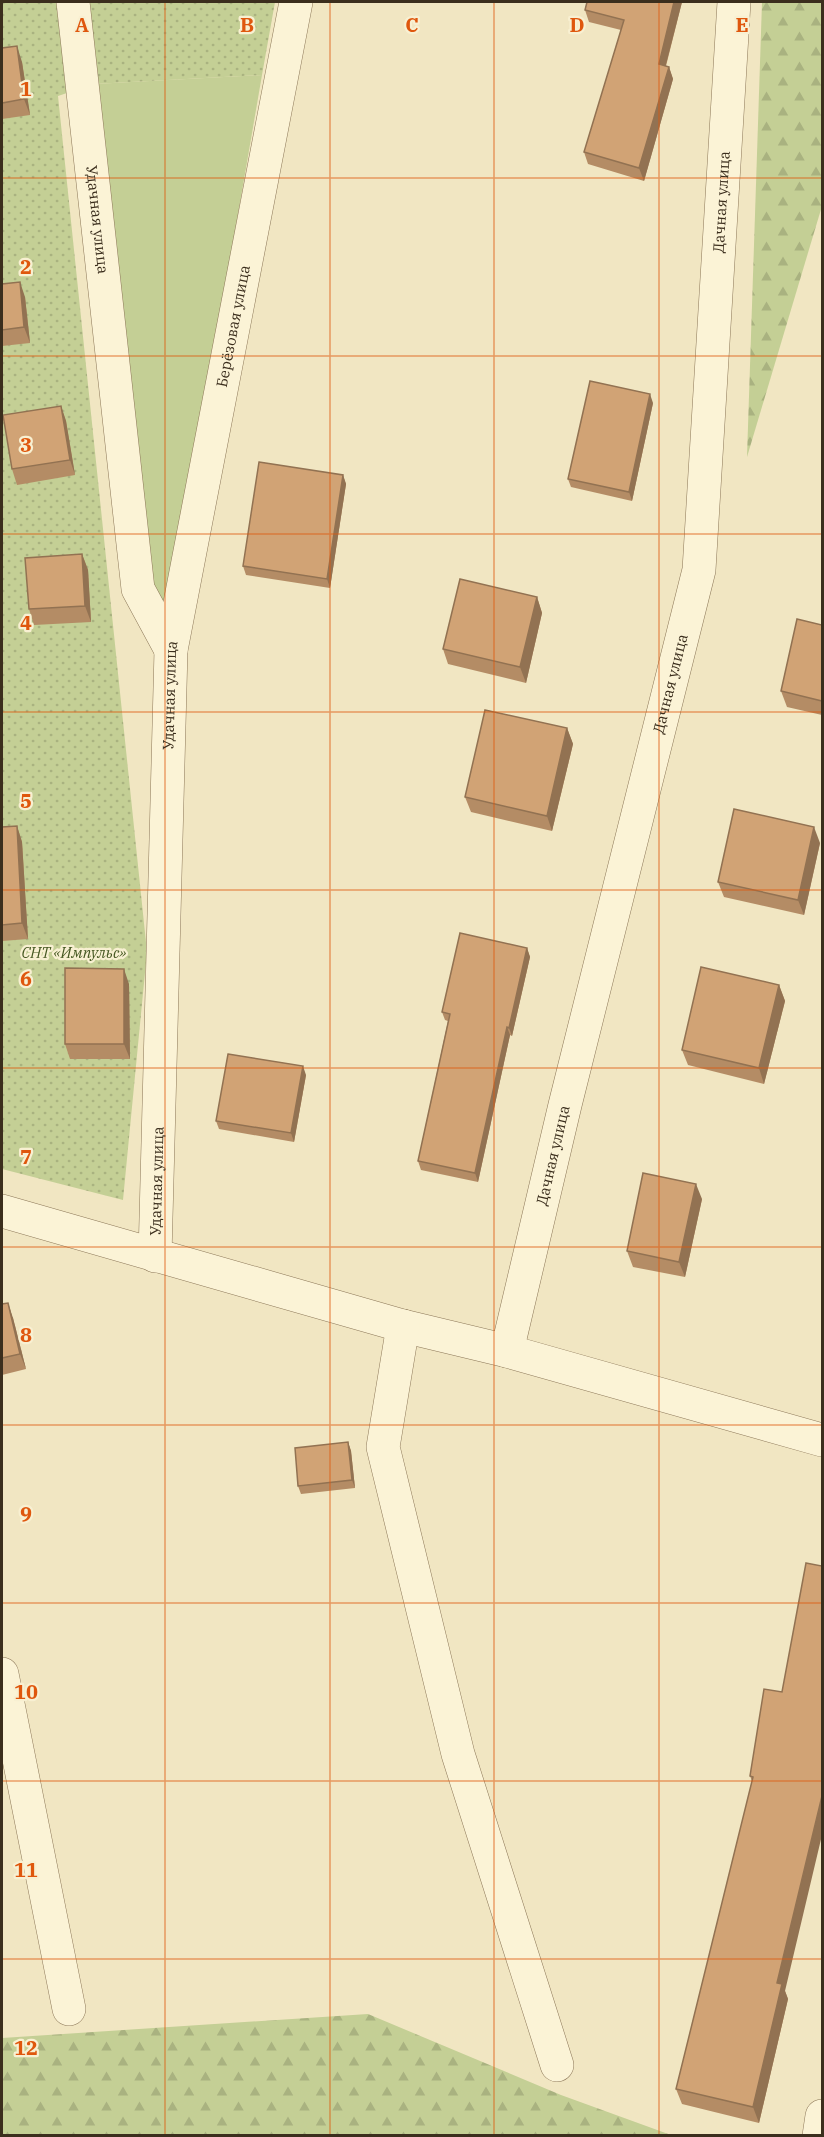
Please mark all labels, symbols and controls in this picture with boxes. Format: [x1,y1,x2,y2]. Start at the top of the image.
text: A [75,11,89,38]
text: B [240,11,254,38]
text: C [405,11,419,38]
text: D [569,11,585,38]
text: E [735,11,749,38]
text: 1 [20,75,32,102]
street label: Дачная улица [709,150,734,253]
street label: Удачная улица [82,164,113,275]
text: 2 [20,253,32,280]
street label: Берёзовая улица [212,263,254,389]
text: 3 [20,431,32,458]
text: 4 [20,609,32,636]
street label: Дачная улица [648,632,692,735]
street label: Удачная улица [158,639,182,750]
text: 5 [20,787,32,814]
park label: СНТ «Импульс» [21,943,127,962]
text: 6 [20,965,32,992]
street label: Дачная улица [532,1103,574,1207]
street label: Удачная улица [146,1126,167,1236]
text: 7 [20,1143,32,1170]
text: 8 [20,1321,32,1348]
text: 9 [20,1500,32,1527]
text: 10 [14,1678,38,1705]
text: 11 [14,1856,38,1883]
text: 12 [14,2034,38,2061]

